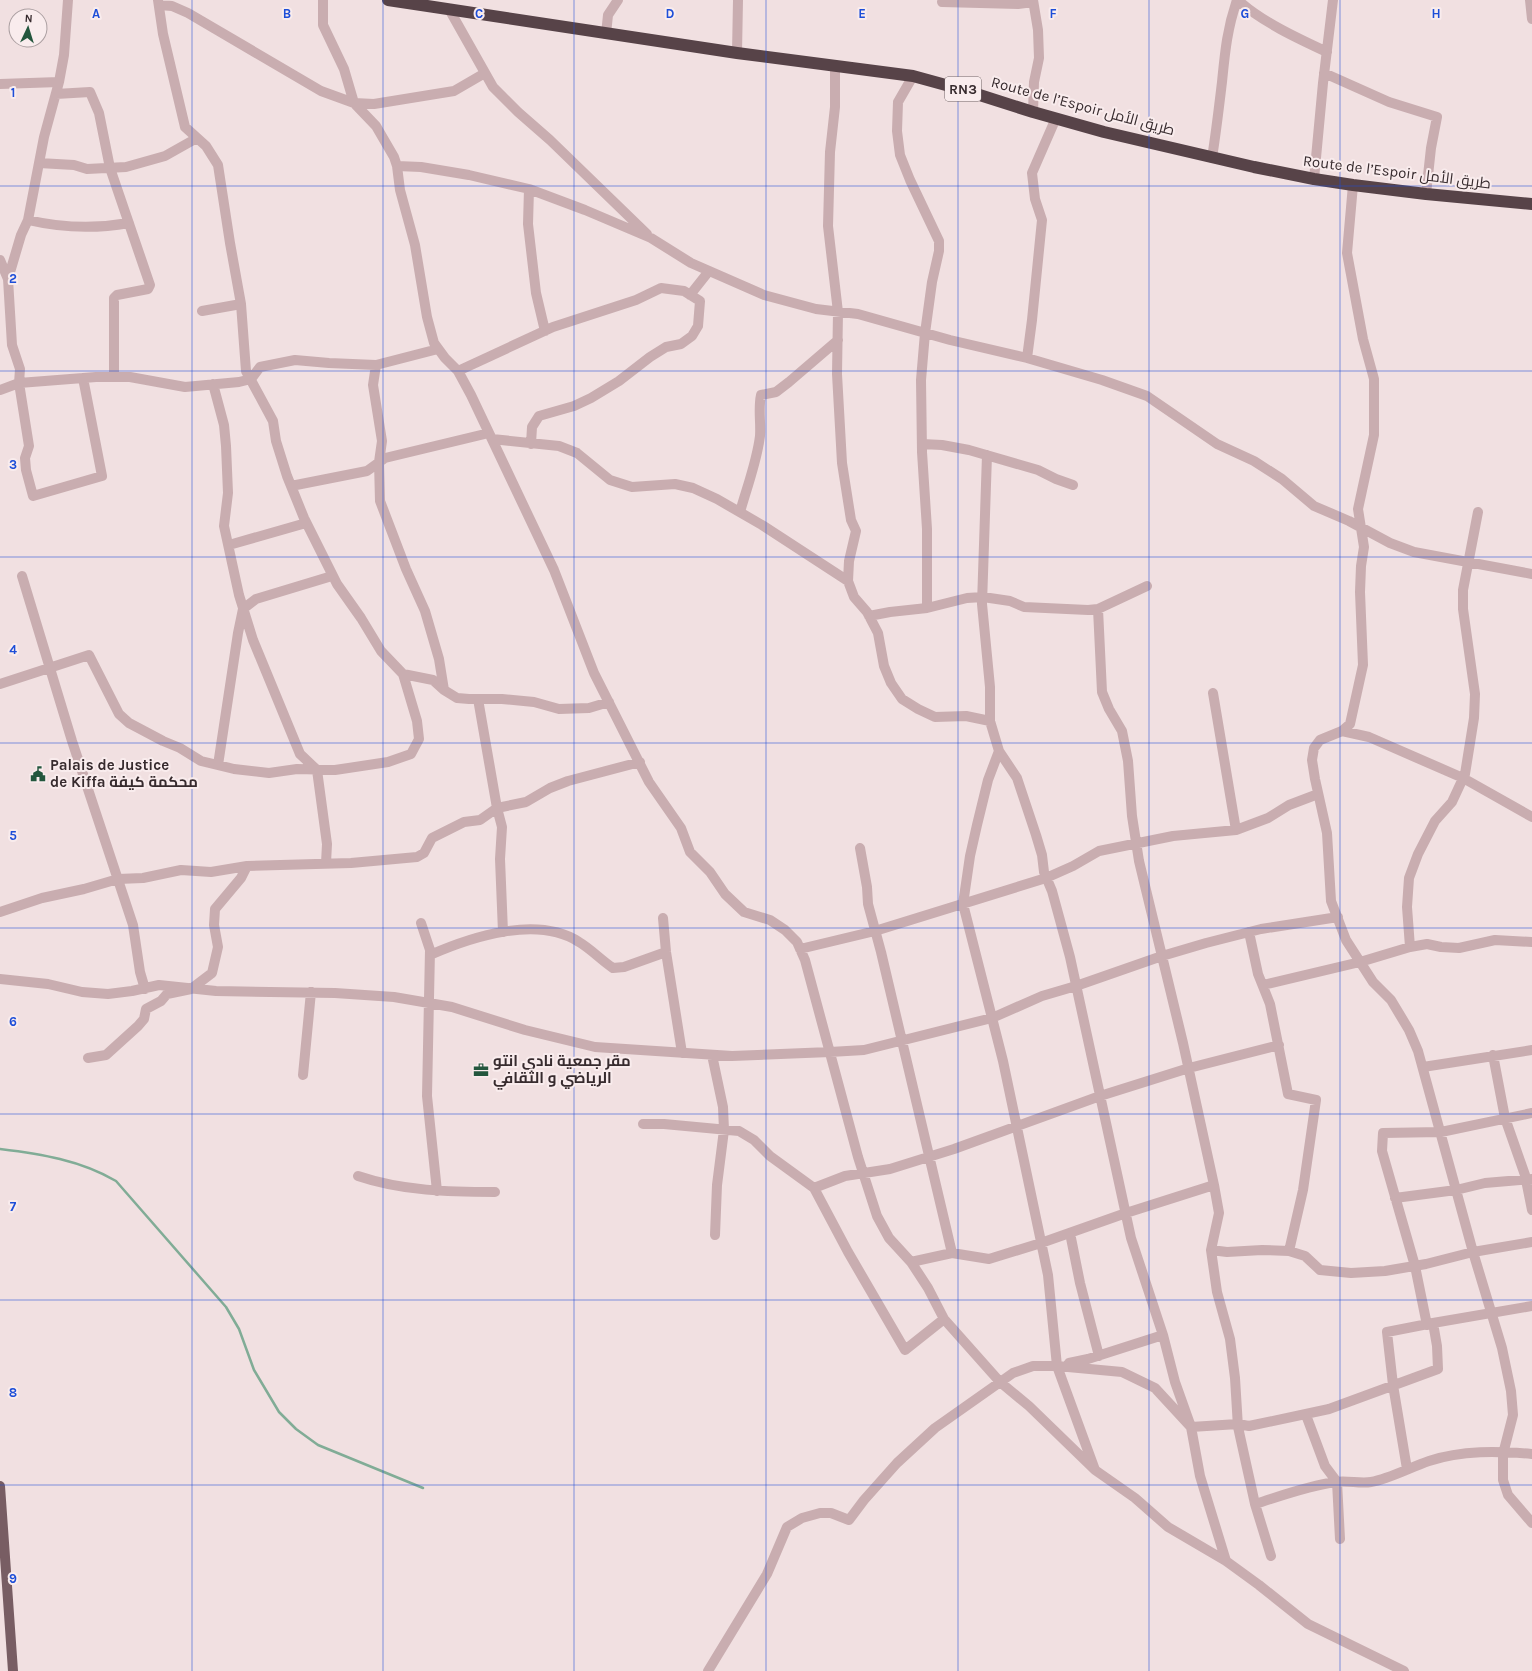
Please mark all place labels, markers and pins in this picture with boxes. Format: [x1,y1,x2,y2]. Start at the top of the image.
place label: Palais de Justice de Kiffa محكمة كيفة [50,756,198,791]
public building icon: Palais de Justice de Kiffa محكمة كيفة [29,765,47,783]
place label: مقر جمعية نادي انتو الرياضي و الثقافي [493,1052,631,1090]
office icon: مقر جمعية نادي انتو الرياضي و الثقافي [472,1061,490,1079]

